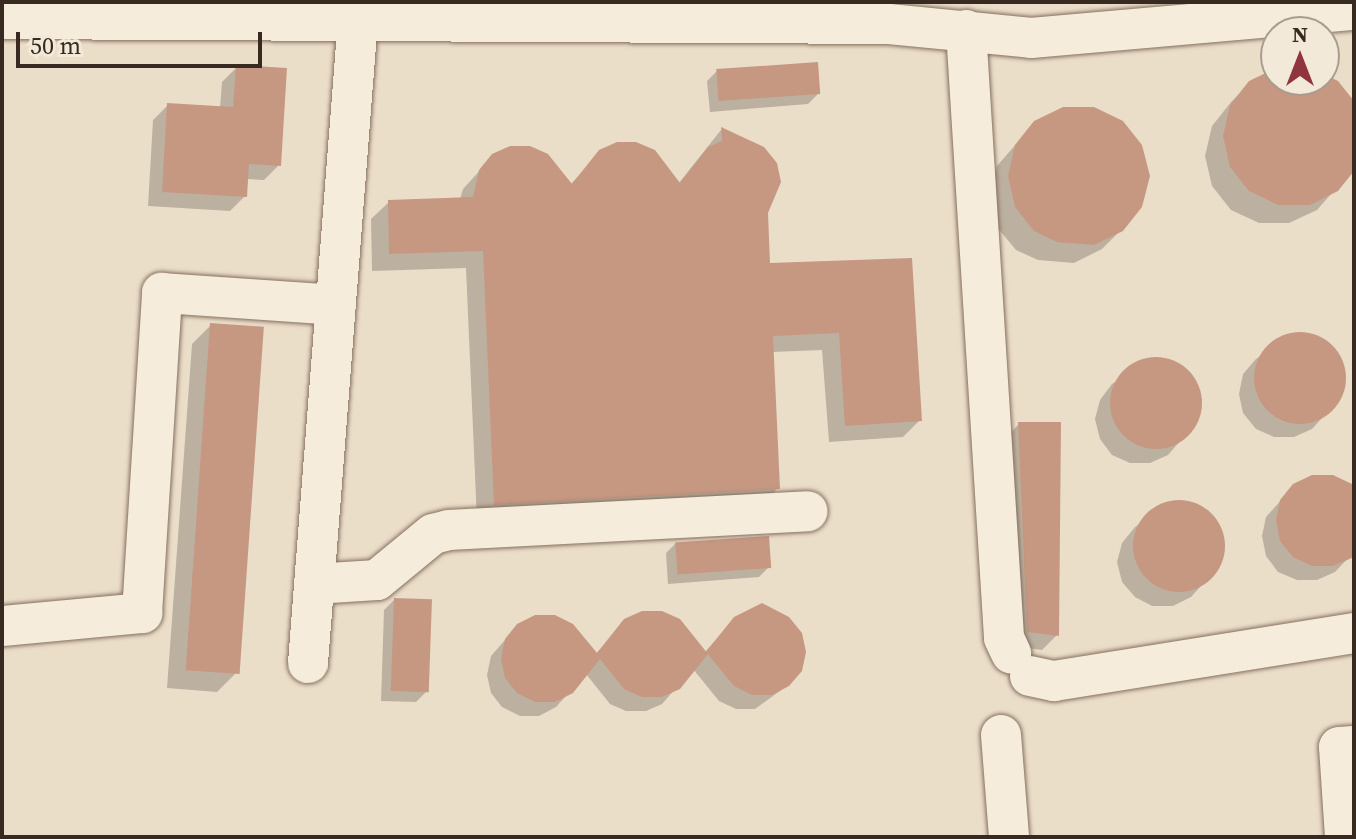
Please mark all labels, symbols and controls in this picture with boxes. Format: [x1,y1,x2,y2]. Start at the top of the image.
scale bar [20,16,266,66]
north arrow [1260,16,1340,96]
text: N [1292,19,1308,49]
text: 50 m [30,29,81,62]

